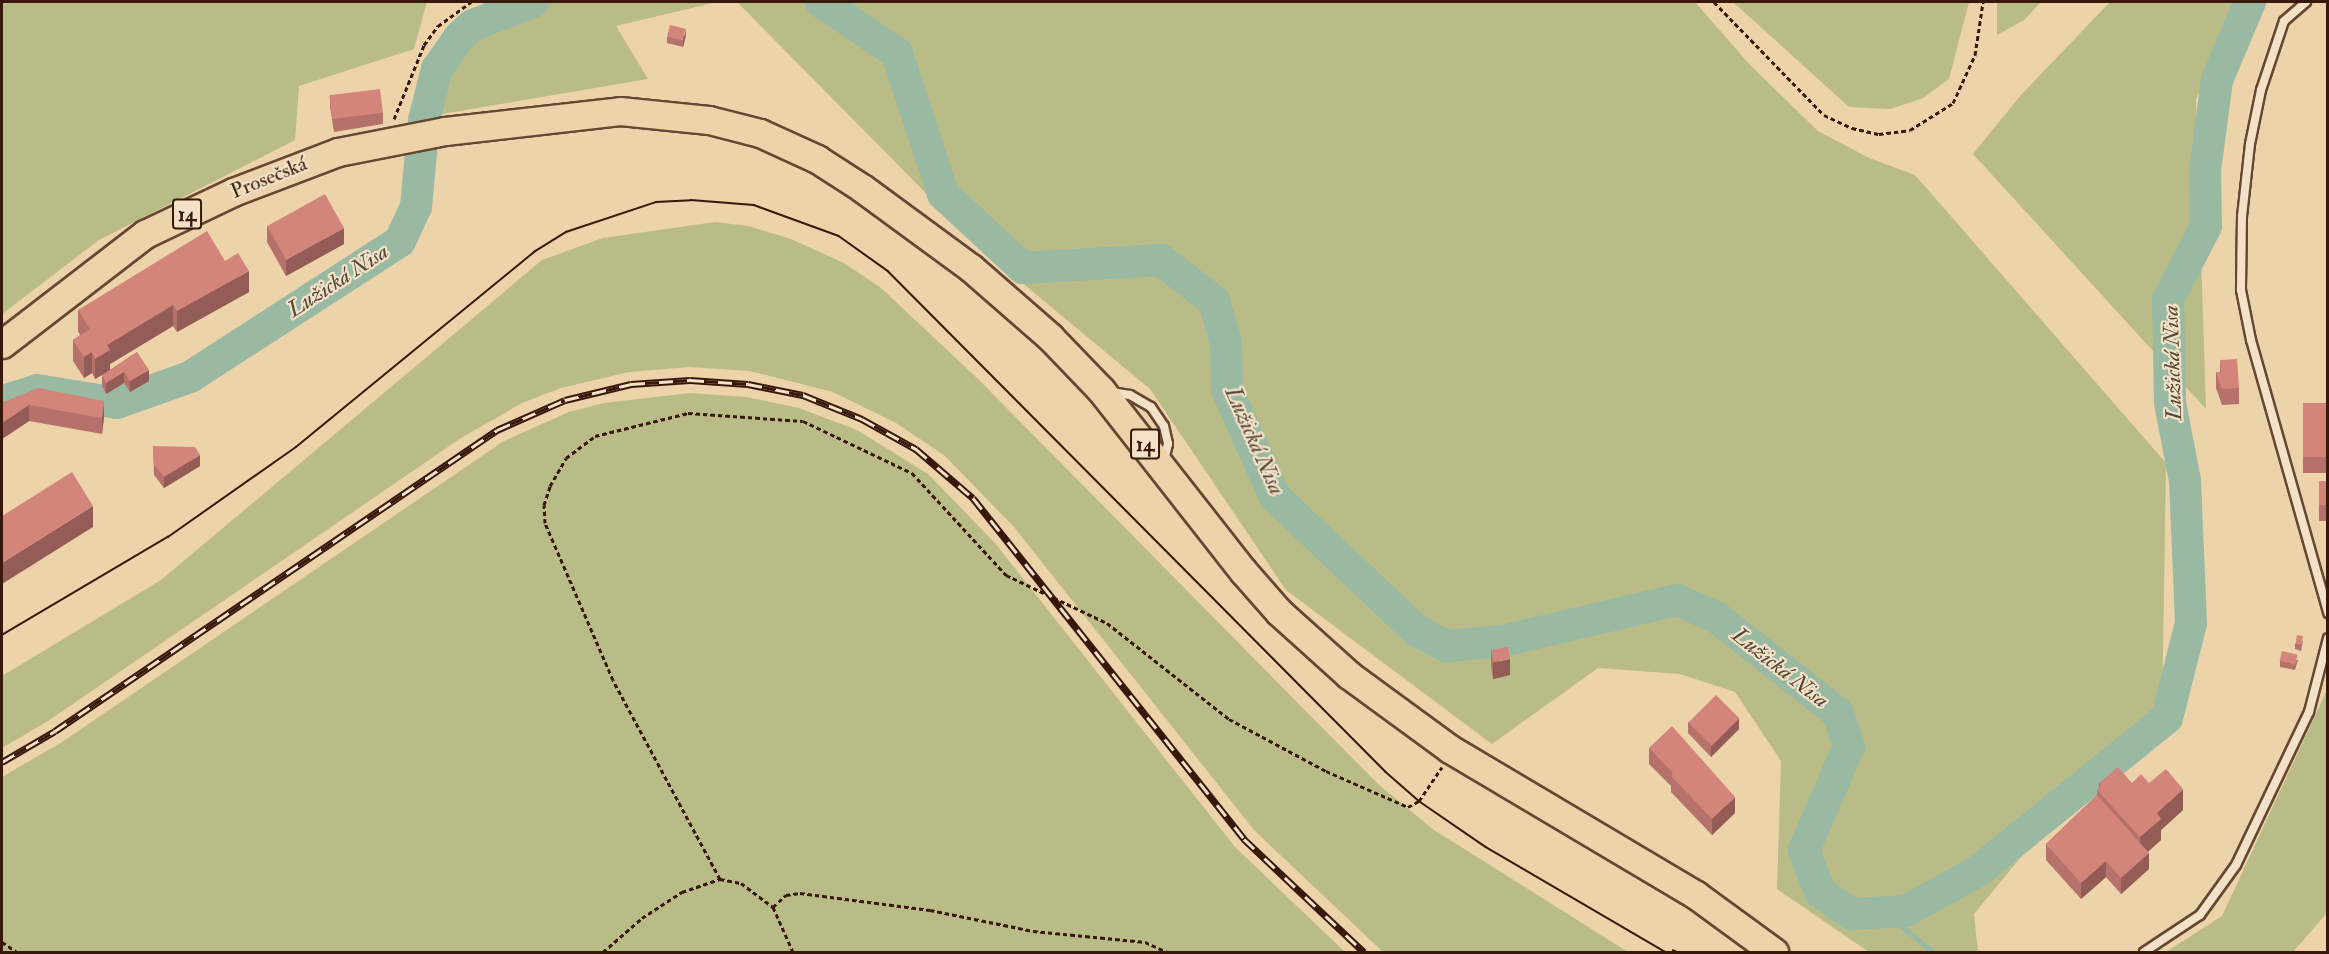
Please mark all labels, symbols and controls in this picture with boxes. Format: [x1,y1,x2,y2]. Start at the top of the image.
street label: Prosečská [227,151,311,205]
road number: 14 [172,197,202,231]
water label: Lužická Nisa [282,239,394,323]
water label: Lužická Nisa [2158,305,2188,421]
water label: Lužická Nisa [1219,383,1289,499]
road number: 14 [1130,427,1160,461]
water label: Lužická Nisa [1726,622,1834,714]

